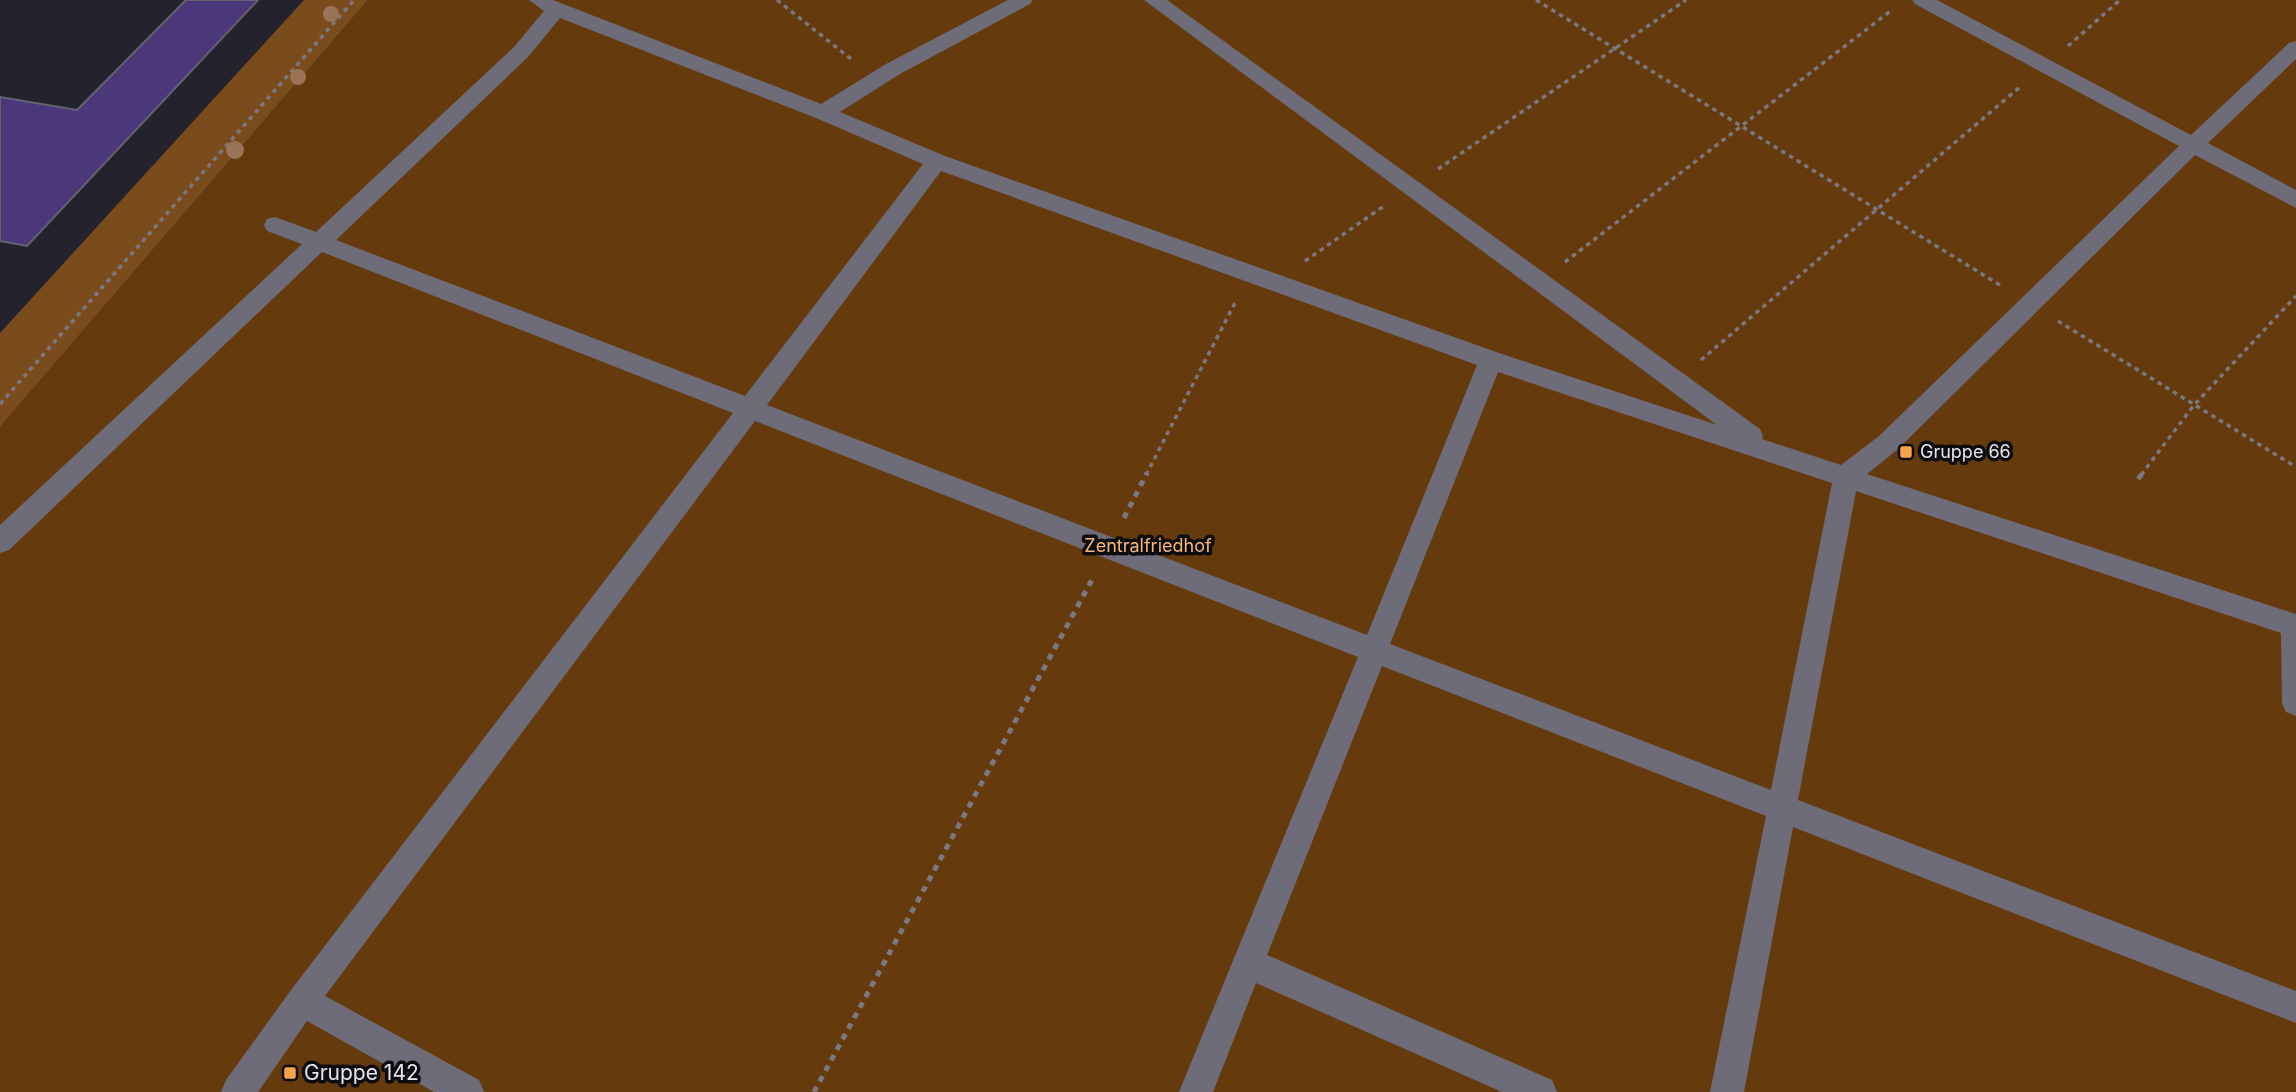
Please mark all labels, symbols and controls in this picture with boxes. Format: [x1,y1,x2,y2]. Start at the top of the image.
place label: Gruppe 66 [1920,441,2011,462]
marker: Gruppe 66 [1898,444,1914,460]
park label: Zentralfriedhof [1084,535,1212,556]
place label: Gruppe 142 [304,1060,419,1085]
marker: Gruppe 142 [282,1065,298,1081]

